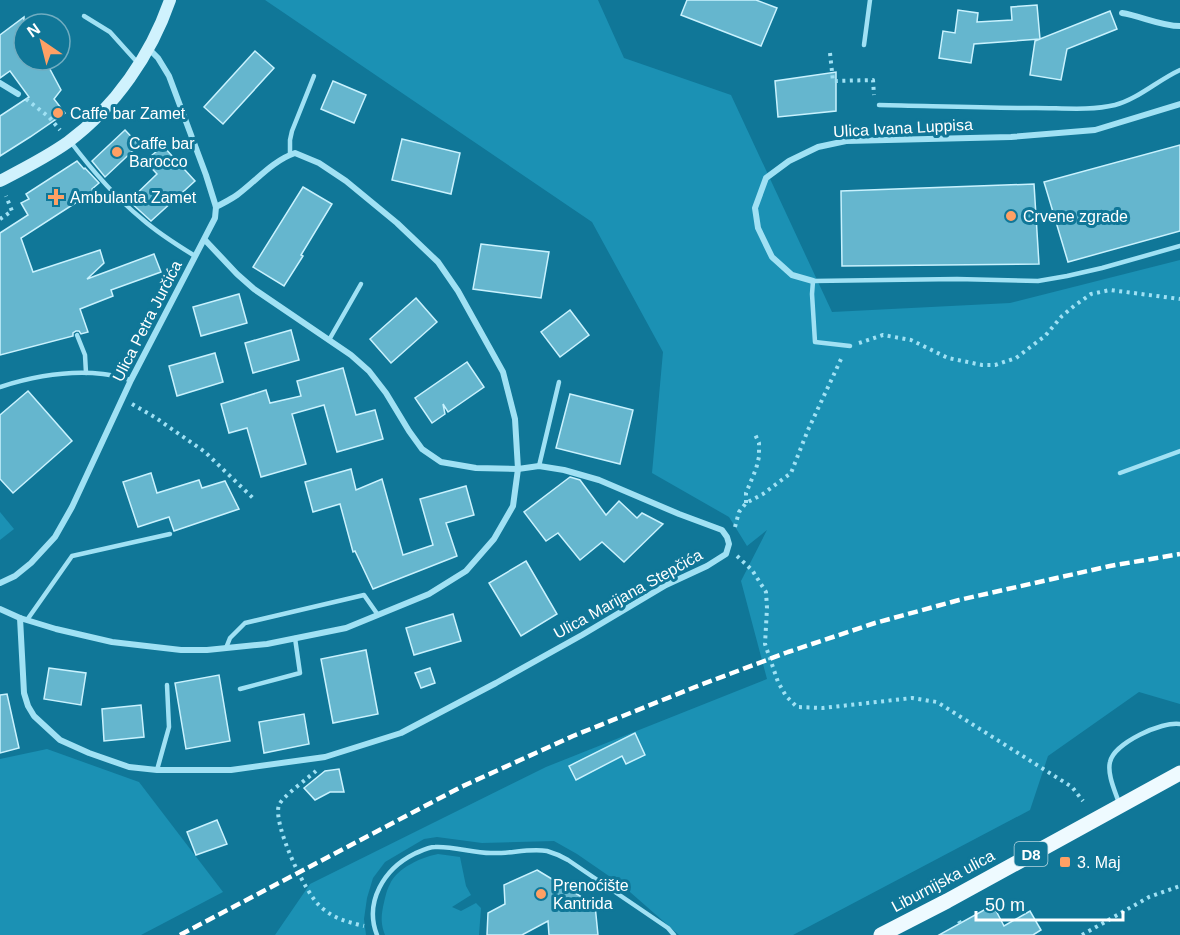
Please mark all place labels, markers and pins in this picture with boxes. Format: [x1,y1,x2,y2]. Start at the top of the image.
place label: Caffe bar Zamet [70,105,186,122]
marker: Caffe bar Zamet [51,106,65,120]
place label: Caffe bar Barocco [129,135,195,170]
marker: Caffe bar Barocco [110,145,124,159]
marker: Ambulanta Zamet [47,188,65,206]
place label: Ambulanta Zamet [70,189,197,206]
place label: Crvene zgrade [1023,208,1128,225]
marker: Crvene zgrade [1004,209,1018,223]
place label: 3. Maj [1077,854,1121,871]
marker: 3. Maj [1058,855,1072,869]
place label: Prenoćište Kantrida [553,877,629,912]
marker: Prenoćište Kantrida [534,887,548,901]

